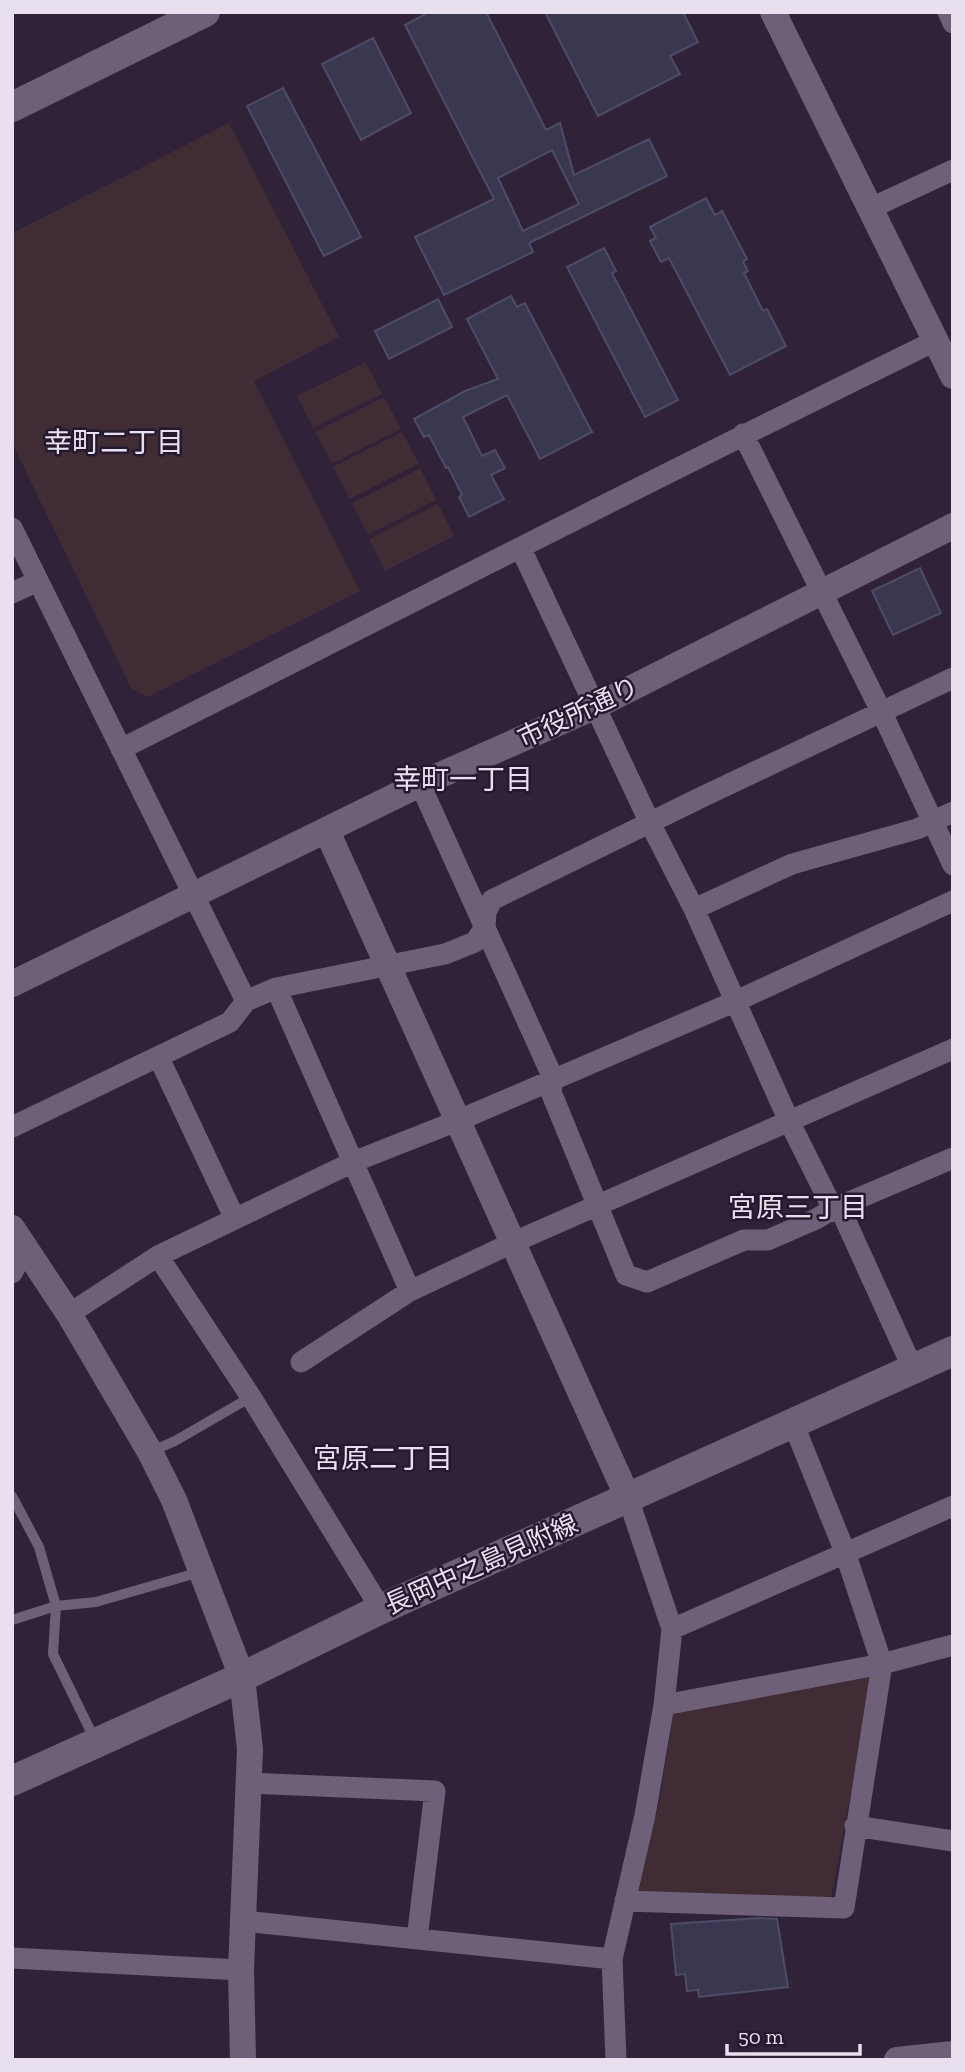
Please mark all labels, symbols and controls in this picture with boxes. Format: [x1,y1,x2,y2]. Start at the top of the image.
district label: 幸町二丁目 [44,426,184,459]
street label: 市役所通り [512,670,644,754]
district label: 幸町一丁目 [393,763,533,796]
district label: 宮原三丁目 [728,1191,868,1224]
district label: 宮原二丁目 [313,1442,453,1475]
street label: 長岡中之島見附線 [379,1507,583,1621]
scale bar [727,2012,860,2056]
text: 50 m [738,2024,784,2049]

